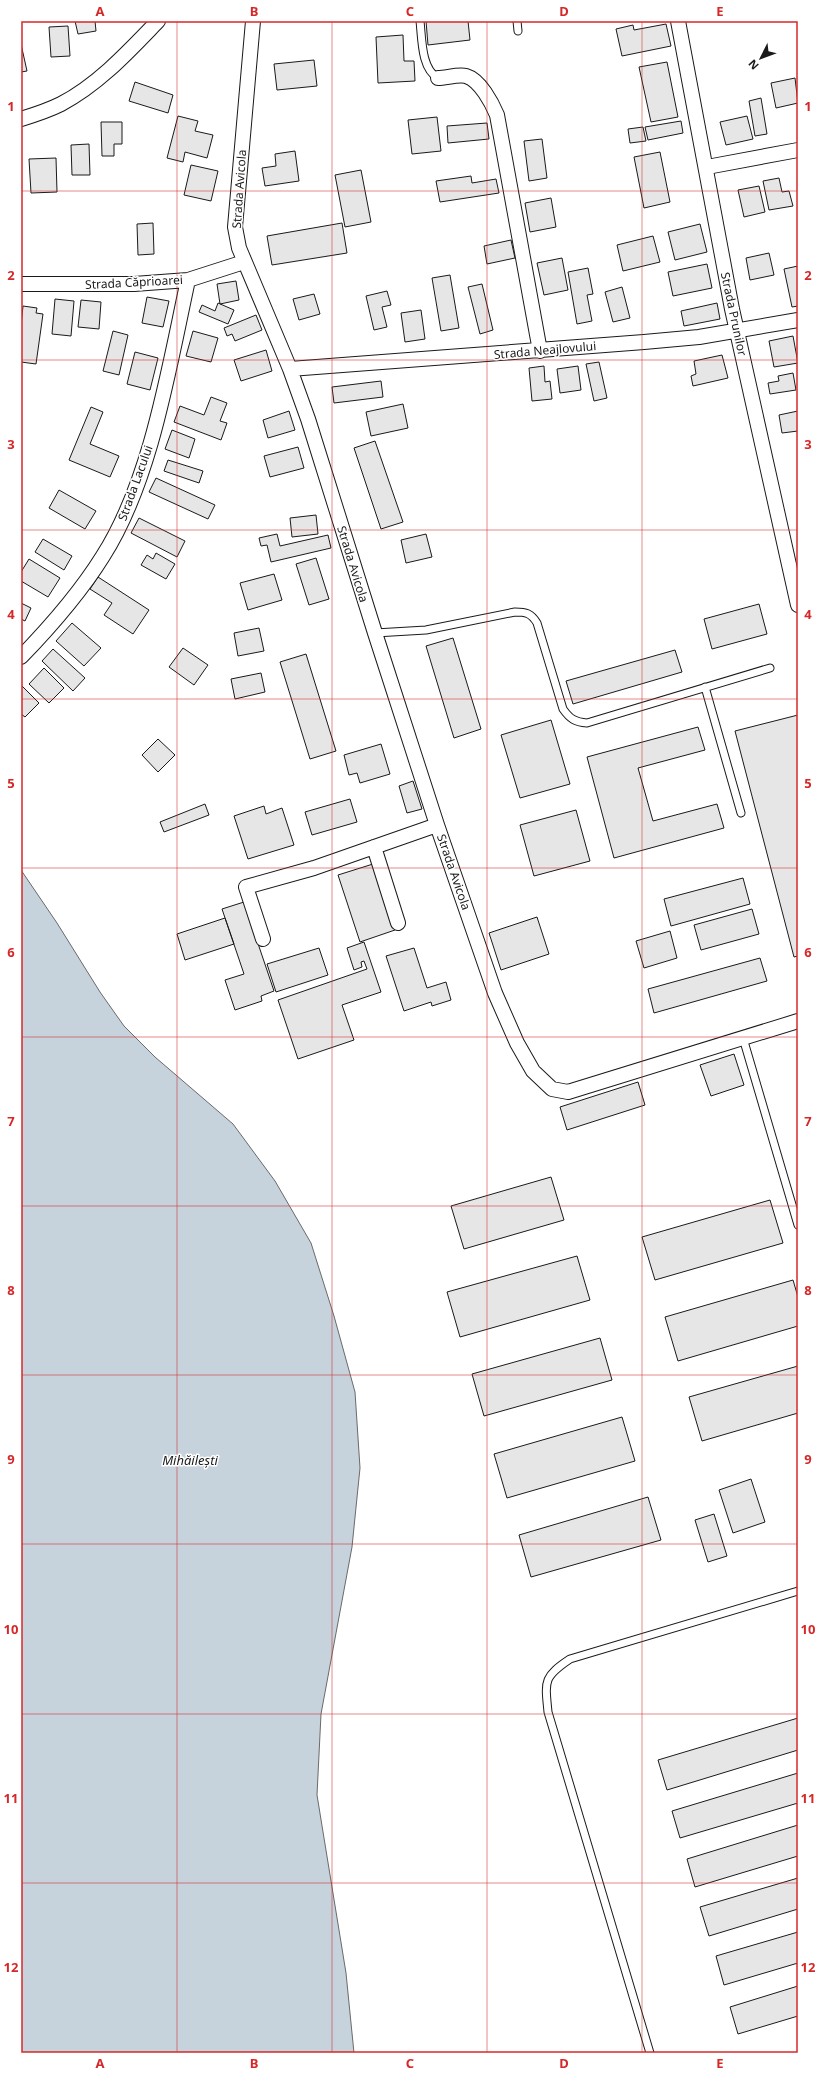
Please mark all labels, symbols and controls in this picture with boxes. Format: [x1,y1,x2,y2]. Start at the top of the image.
text: A [96,2,105,20]
text: B [250,2,258,20]
text: C [406,2,414,20]
text: D [559,2,569,20]
text: E [716,2,724,20]
north arrow [741,38,781,78]
text: N [745,57,762,73]
text: 1 [7,97,15,115]
text: 1 [804,97,812,115]
street label: Strada Avicola [228,149,250,229]
text: 2 [7,266,15,284]
text: 2 [804,266,812,284]
street label: Strada Căprioarei [85,271,183,293]
street label: Strada Prunilor [717,271,751,357]
street label: Strada Neajlovului [493,337,597,363]
text: 3 [7,435,15,453]
text: 3 [804,435,812,453]
street label: Strada Lacului [113,443,157,523]
street label: Strada Avicola [333,524,373,604]
text: 4 [7,605,15,623]
text: 4 [804,605,812,623]
text: 5 [7,774,15,792]
text: 5 [804,774,812,792]
street label: Strada Avicola [433,832,475,912]
text: 6 [7,943,15,961]
text: 6 [804,943,812,961]
text: 7 [7,1112,15,1130]
text: 7 [804,1112,812,1130]
text: 8 [7,1281,15,1299]
text: 8 [804,1281,812,1299]
text: 9 [7,1450,15,1468]
text: 9 [804,1450,812,1468]
water label: Mihăilești [162,1451,218,1469]
text: 10 [4,1620,18,1638]
text: 10 [801,1620,815,1638]
text: 11 [4,1789,18,1807]
text: 11 [801,1789,815,1807]
text: 12 [4,1958,18,1976]
text: 12 [801,1958,815,1976]
text: A [96,2054,105,2072]
text: B [250,2054,258,2072]
text: C [406,2054,414,2072]
text: D [559,2054,569,2072]
text: E [716,2054,724,2072]

